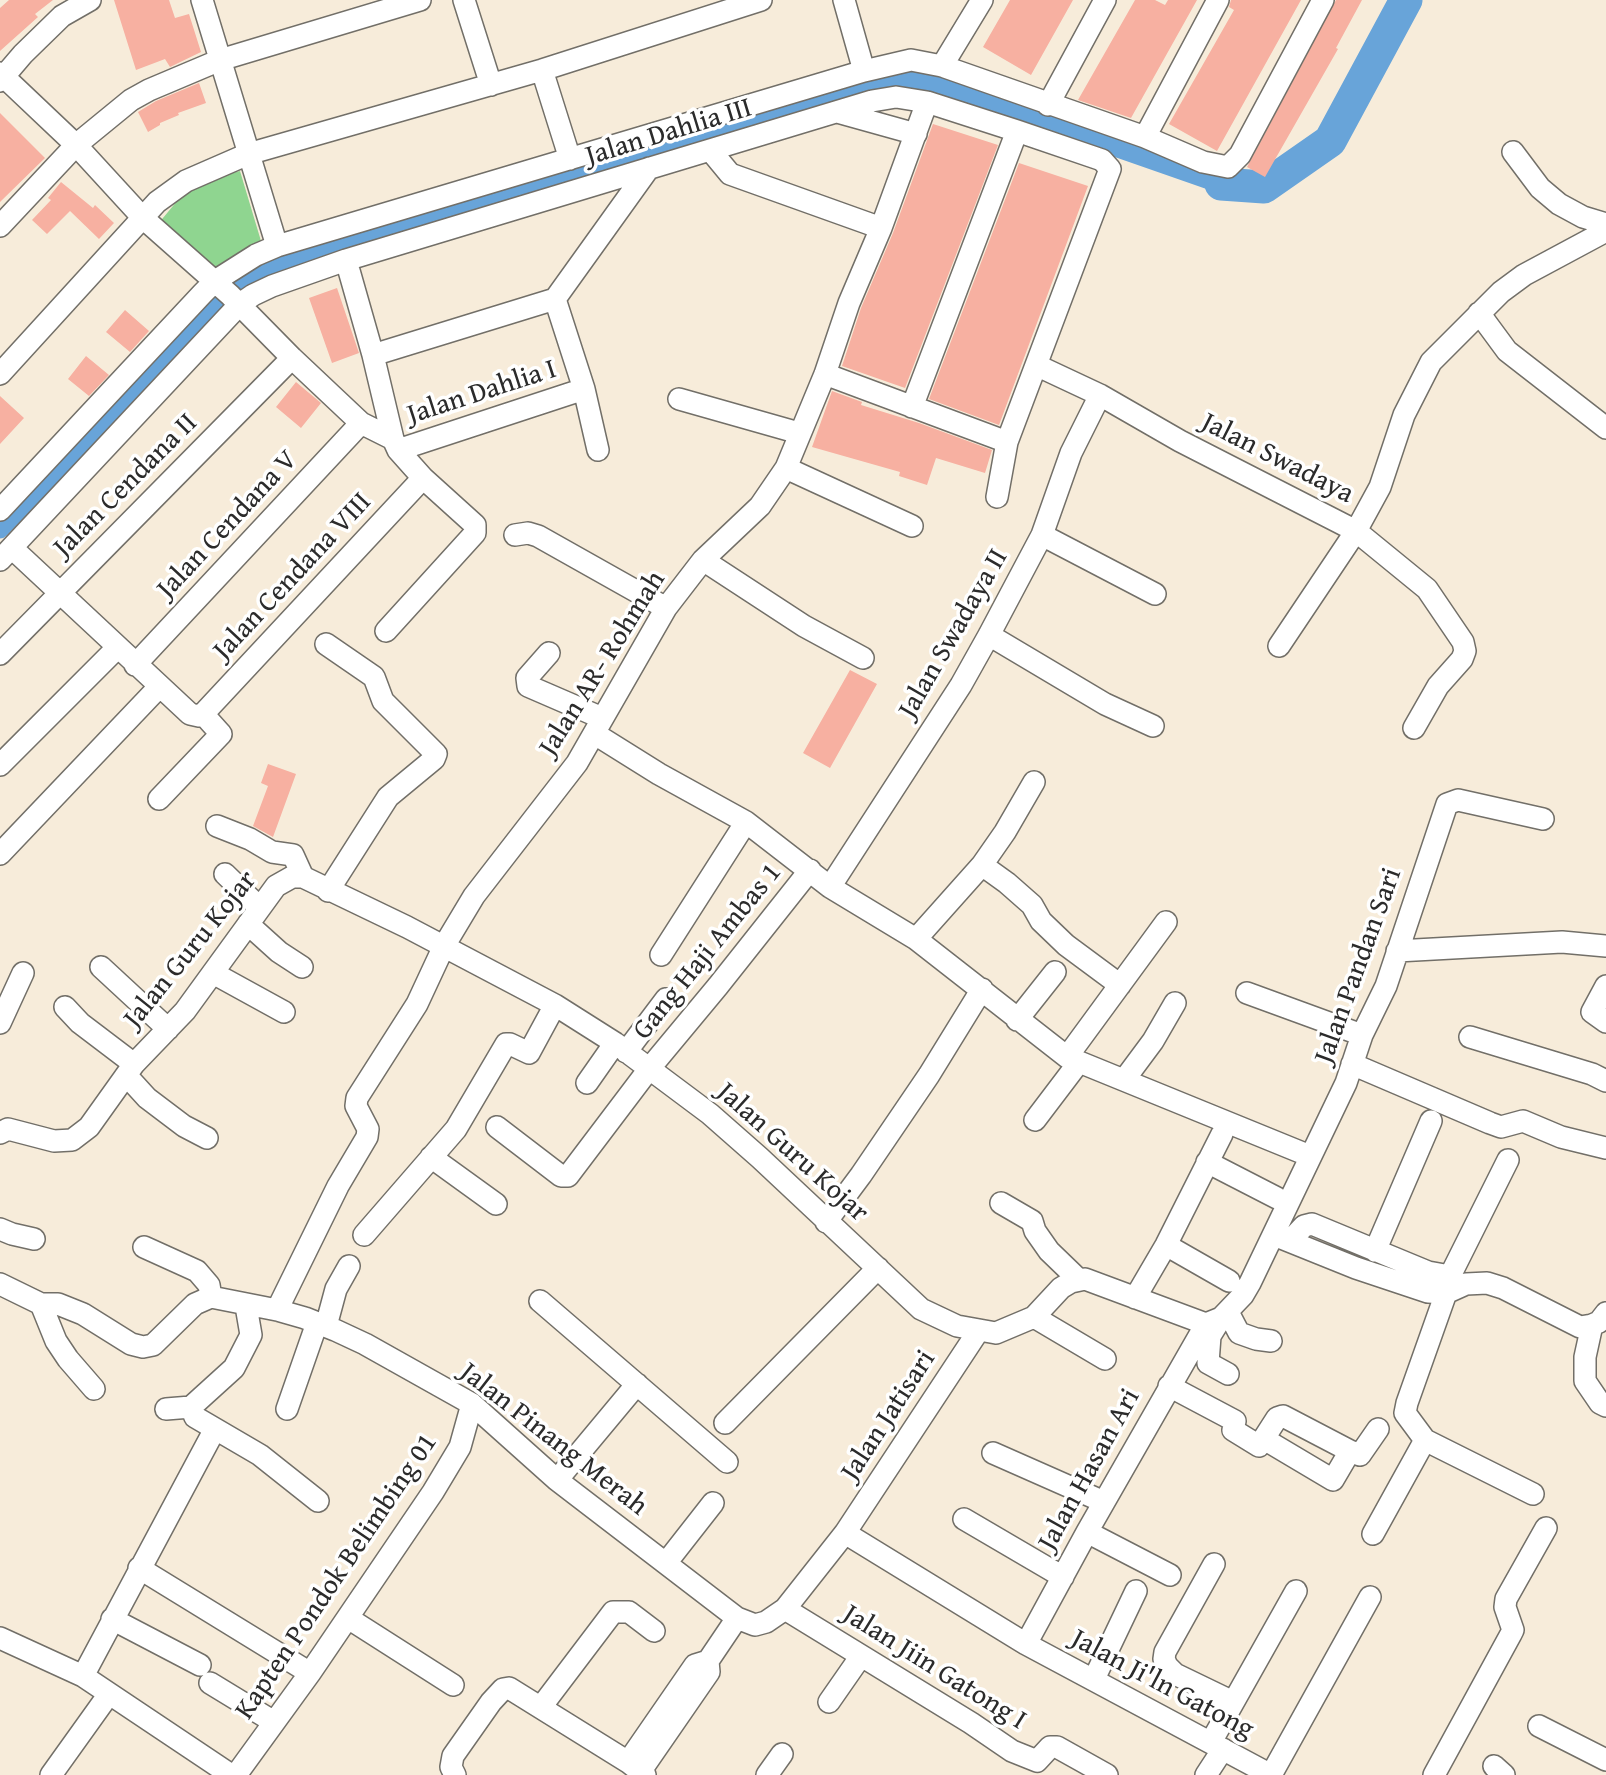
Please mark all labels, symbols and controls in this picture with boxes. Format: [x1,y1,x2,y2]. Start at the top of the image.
street label: Jalan Dahlia III [582,92,756,174]
street label: Jalan Dahlia I [403,353,561,433]
street label: Jalan Swadaya [1195,406,1359,512]
street label: Jalan Cendana II [47,407,205,565]
street label: Jalan Cendana V [151,444,305,606]
street label: Jalan Cendana VIII [207,486,379,668]
street label: Jalan Swadaya II [892,543,1016,725]
street label: Jalan AR- Rohmah [533,565,673,763]
street label: Gang Haji Ambas 1 [627,857,789,1047]
street label: Jalan Pandan Sari [1308,864,1410,1068]
street label: Jalan Guru Kojar [117,865,265,1035]
street label: Jalan Guru Kojar [709,1076,875,1230]
street label: Jalan Jatisari [834,1345,944,1487]
street label: Jalan Pinang Merah [452,1356,654,1524]
street label: Jalan Hasan Ari [1032,1383,1148,1557]
street label: Kapten Pondok Belimbing 01 [229,1428,445,1726]
street label: Jalan Jiin Gatong I [836,1598,1032,1738]
street label: Jalan Ji'ln Gatong [1065,1623,1259,1747]

